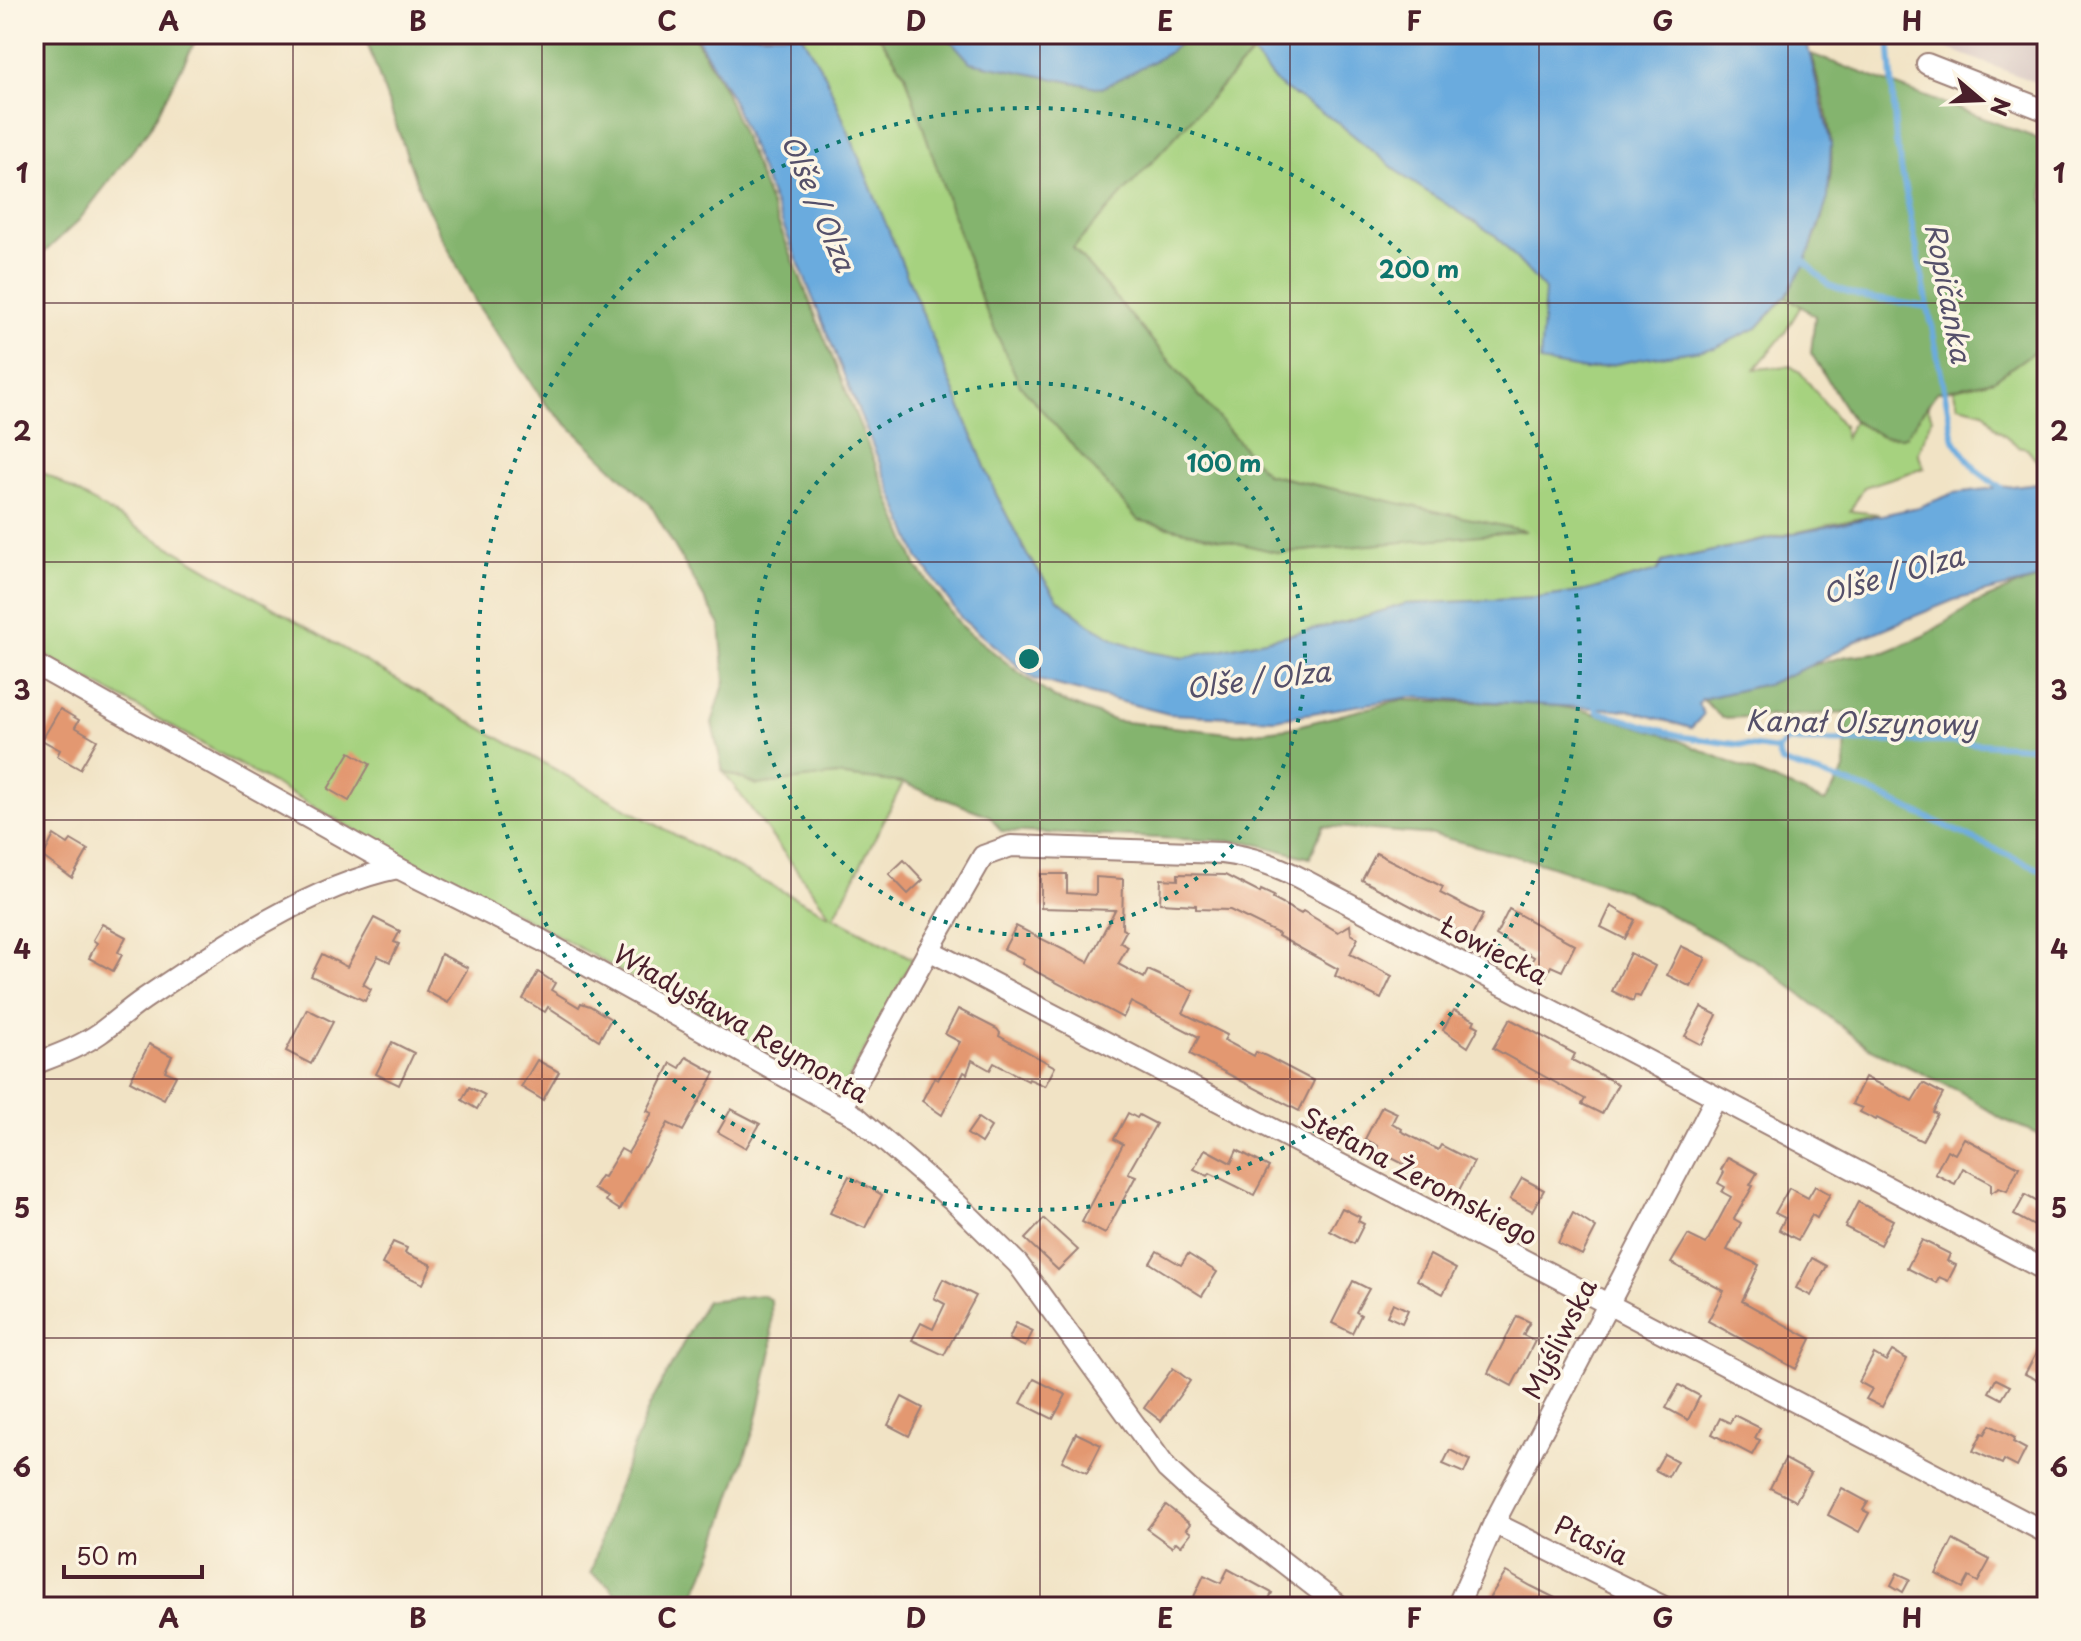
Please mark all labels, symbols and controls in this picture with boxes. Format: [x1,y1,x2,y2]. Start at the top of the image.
text: A [159,1,179,40]
text: B [409,1,427,40]
text: C [657,1,677,40]
text: D [906,1,926,40]
text: E [1157,1,1173,40]
text: F [1406,1,1422,40]
text: G [1652,1,1674,40]
text: H [1902,1,1922,40]
north arrow [1941,60,2021,140]
text: N [1983,93,2020,121]
water label: Olše / Olza [771,127,868,278]
text: 1 [16,153,28,192]
text: 1 [2053,153,2065,192]
water label: Ropičanka [1915,219,1984,367]
text: 200 m [1379,250,1459,286]
text: 2 [13,411,31,450]
text: 2 [2050,411,2068,450]
text: 100 m [1187,444,1261,480]
water label: Olše / Olza [1817,533,1969,614]
centre of rings [1015,645,1043,673]
water label: Olše / Olza [1183,648,1333,709]
text: 3 [13,670,31,709]
text: 3 [2050,670,2068,709]
water label: Kanał Olszynowy [1745,698,1979,745]
street label: Łowiecka [1433,905,1556,994]
text: 4 [13,929,31,968]
text: 4 [2050,929,2068,968]
street label: Władysława Reymonta [607,934,877,1112]
street label: Stefana Żeromskiego [1294,1097,1545,1255]
text: 5 [14,1188,30,1227]
text: 5 [2051,1188,2067,1227]
street label: Myśliwska [1512,1270,1606,1405]
text: 6 [13,1447,31,1486]
text: 6 [2050,1447,2068,1486]
street label: Ptasia [1548,1505,1636,1574]
scale bar [64,1529,202,1579]
text: 50 m [76,1537,138,1573]
text: A [159,1598,179,1637]
text: B [409,1598,427,1637]
text: C [657,1598,677,1637]
text: D [906,1598,926,1637]
text: E [1157,1598,1173,1637]
text: F [1406,1598,1422,1637]
text: G [1652,1598,1674,1637]
text: H [1902,1598,1922,1637]

